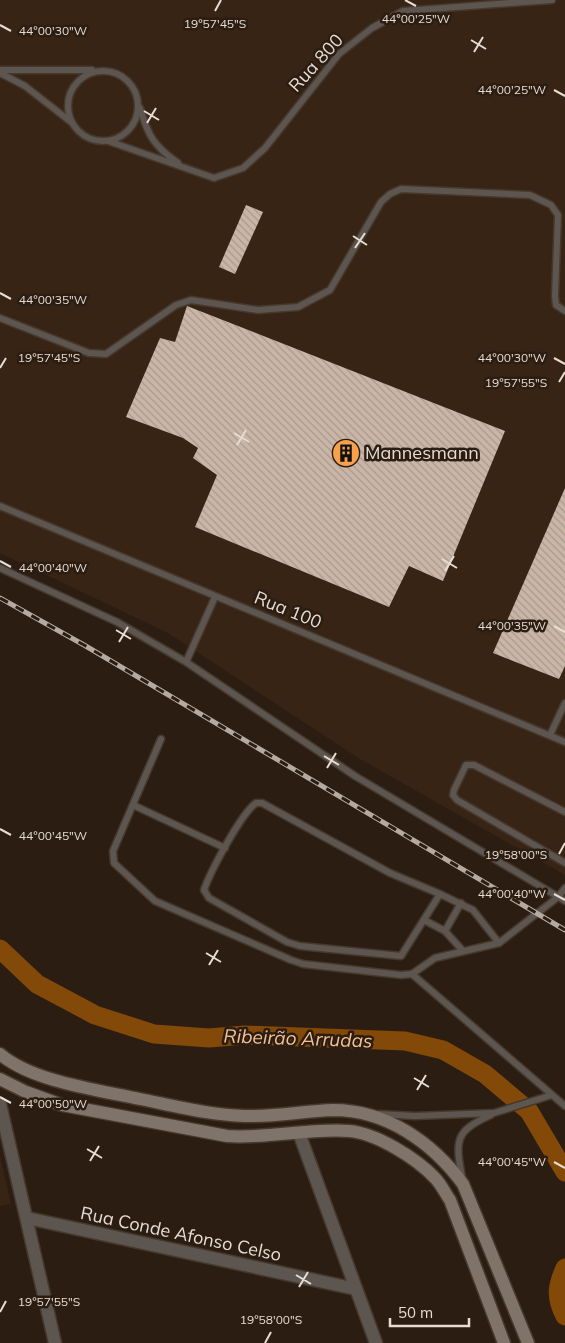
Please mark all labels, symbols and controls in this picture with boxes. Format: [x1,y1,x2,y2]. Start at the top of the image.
text: 44°00'25"W [382,11,450,26]
text: 19°57'45"S [184,16,246,31]
text: 44°00'30"W [19,23,87,38]
street label: Rua 800 [283,29,348,97]
text: 44°00'25"W [478,82,546,97]
text: 44°00'35"W [19,292,87,307]
text: 19°57'45"S [18,350,80,365]
text: 44°00'30"W [478,350,546,365]
text: 19°57'55"S [485,375,547,390]
building icon: Mannesmann [331,438,361,468]
place label: Mannesmann [365,441,479,464]
text: 44°00'40"W [19,560,87,575]
street label: Rua 100 [251,586,325,633]
text: 44°00'35"W [478,618,546,633]
text: 44°00'45"W [19,828,87,843]
text: 19°58'00"S [485,847,547,862]
text: 44°00'40"W [478,886,546,901]
water label: Ribeirão Arrudas [223,1023,373,1053]
text: 44°00'50"W [19,1096,87,1111]
text: 44°00'45"W [478,1154,546,1169]
street label: Rua Conde Afonso Celso [79,1201,284,1266]
text: 19°57'55"S [18,1294,80,1309]
scale bar [390,1296,469,1328]
text: 50 m [398,1303,433,1322]
text: 19°58'00"S [240,1312,302,1327]

